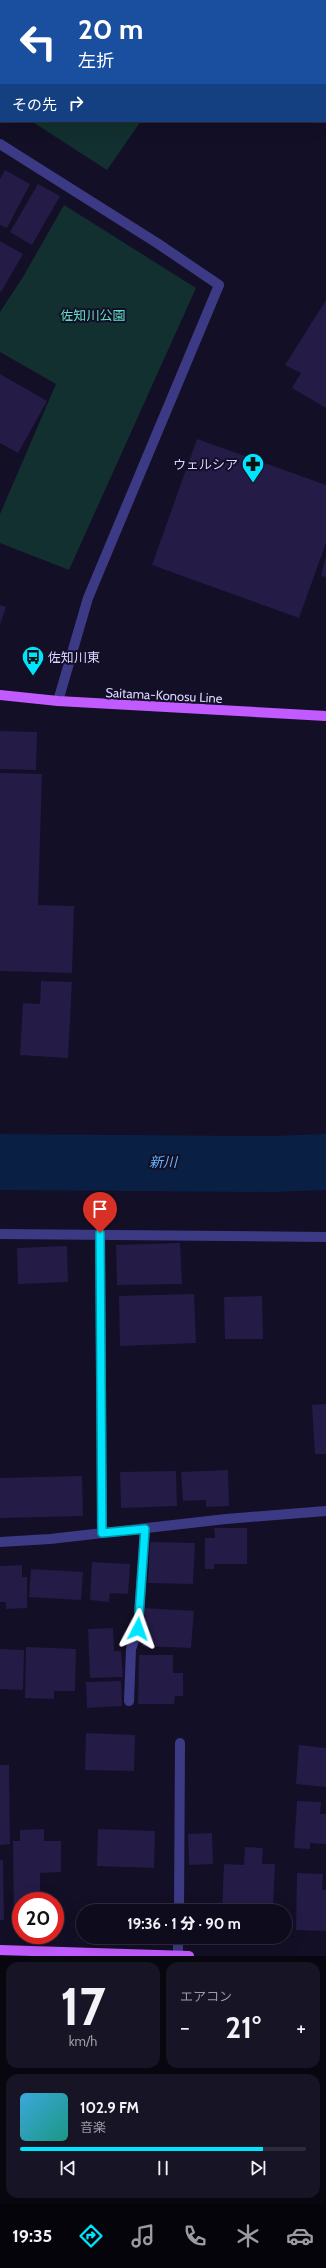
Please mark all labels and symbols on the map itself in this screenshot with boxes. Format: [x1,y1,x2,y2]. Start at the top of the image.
park label: 佐知川公園 [60,307,126,323]
pharmacy icon: ウェルシア [240,451,266,484]
place label: ウェルシア [173,456,238,472]
bus stop icon: 佐知川東 [20,644,46,677]
place label: 佐知川東 [48,649,100,665]
street label: Saitama-Konosu Line [105,684,223,706]
water label: 新川 [149,1153,179,1171]
pin [83,1192,117,1233]
position arrow [117,1608,159,1650]
speed limit sign: 20 [12,1892,64,1944]

